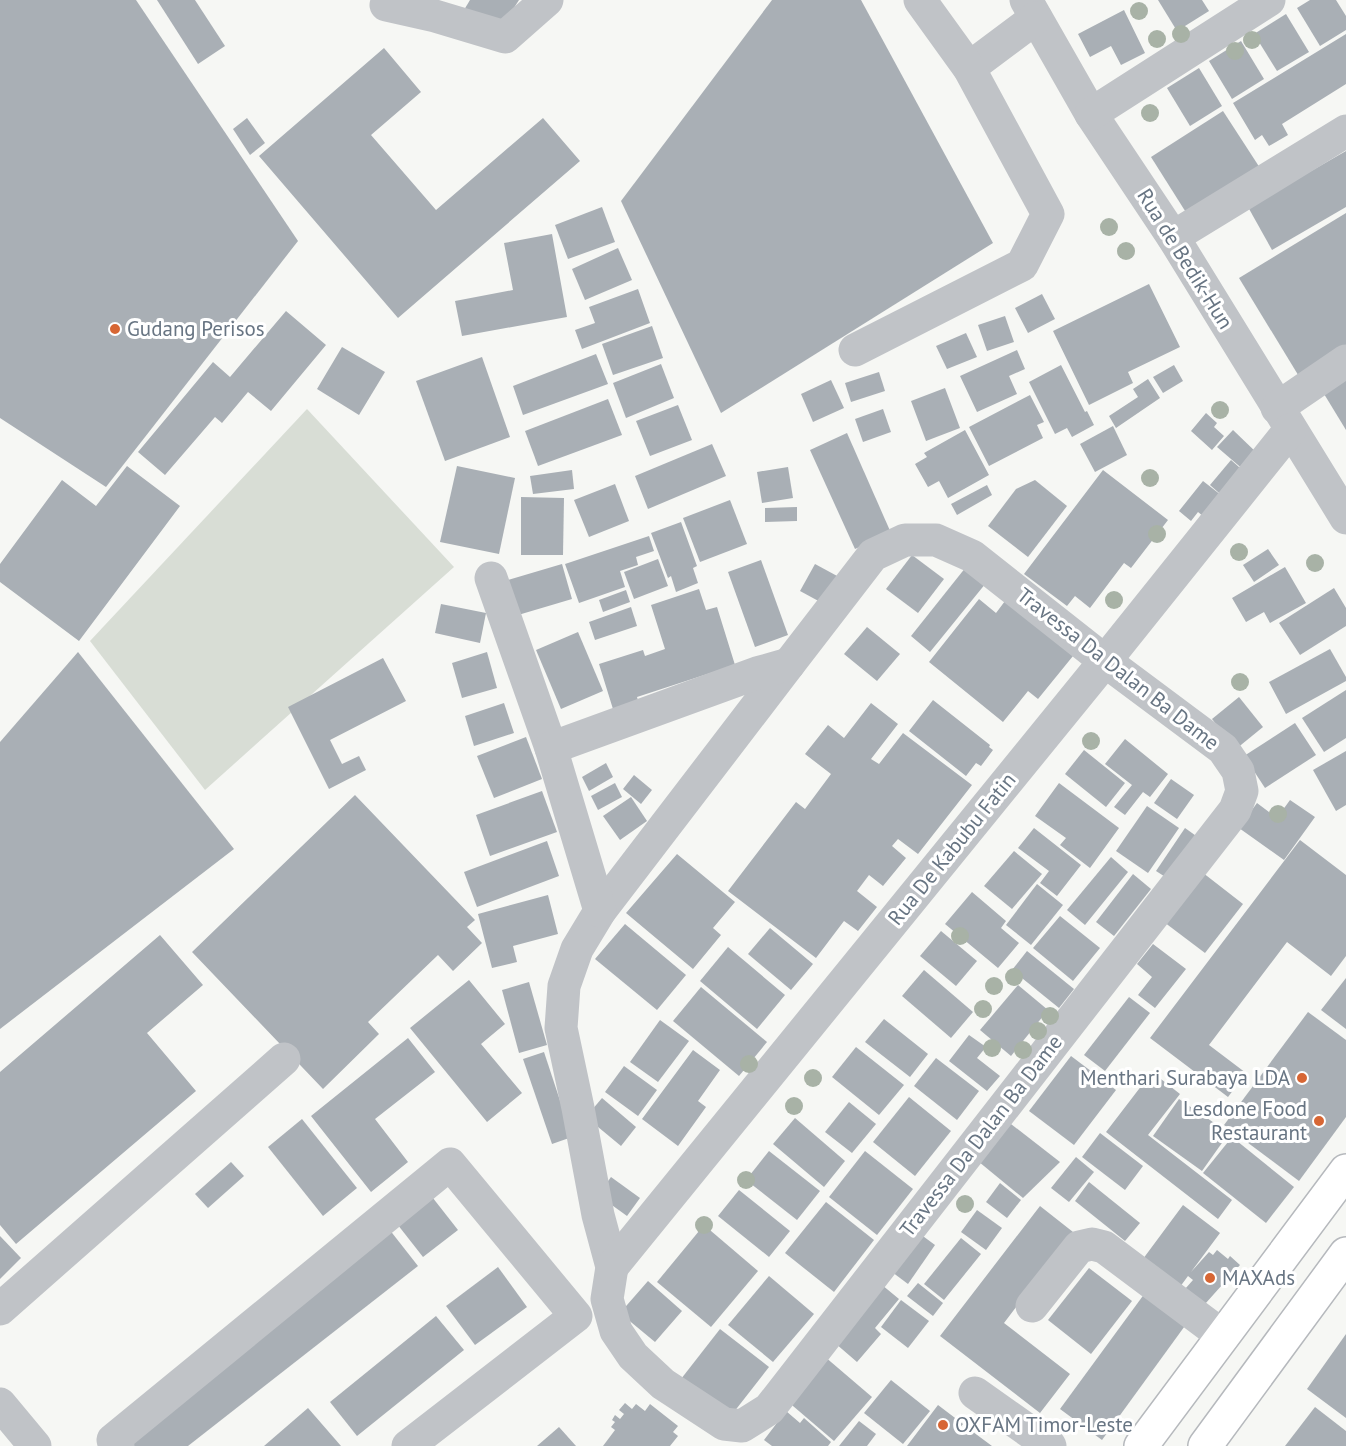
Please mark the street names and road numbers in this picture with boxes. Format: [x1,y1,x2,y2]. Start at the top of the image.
street label: Rua de Bedik-Hun [1131,183,1239,334]
street label: Travessa Da Dalan Ba Dame [1012,581,1225,756]
street label: Rua De Kabubu Fatin [882,767,1021,931]
street label: Travessa Da Dalan Ba Dame [893,1029,1068,1242]

